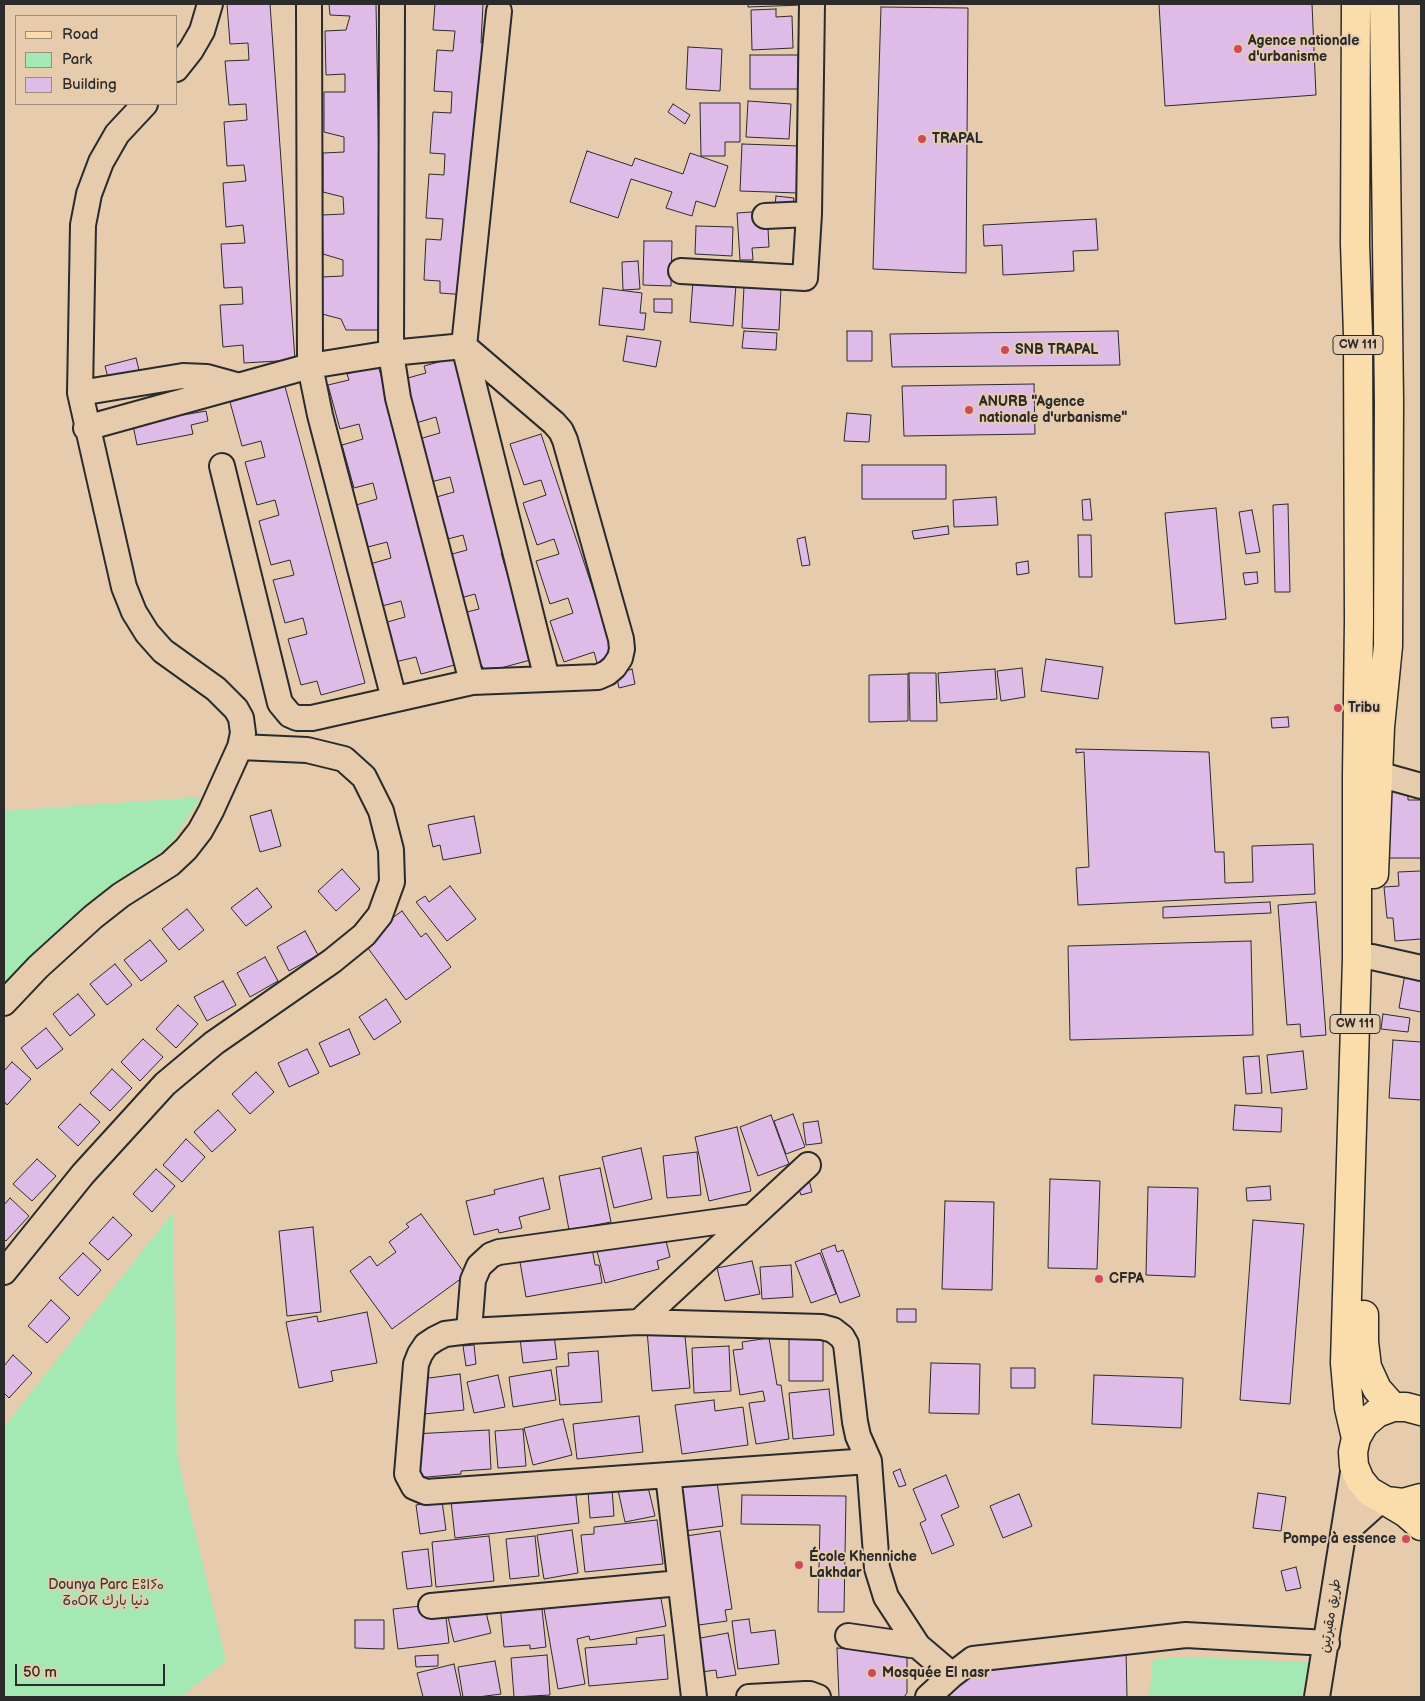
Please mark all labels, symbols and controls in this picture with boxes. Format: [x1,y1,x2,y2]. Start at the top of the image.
legend [15,15,178,105]
text: Road [62,25,98,44]
place label: Agence nationale d'urbanisme [1248,33,1359,65]
marker: Agence nationale d'urbanisme [1232,43,1244,55]
text: Park [62,50,92,69]
text: Building [62,75,117,94]
place label: TRAPAL [932,131,983,147]
marker: TRAPAL [916,133,928,145]
road number: CW 111 [1333,336,1383,354]
place label: SNB TRAPAL [1015,342,1098,358]
marker: SNB TRAPAL [999,344,1011,356]
place label: ANURB "Agence nationale d'urbanisme" [979,394,1127,427]
marker: ANURB "Agence nationale d'urbanisme" [963,404,975,416]
place label: Tribu [1348,700,1380,716]
marker: Tribu [1332,702,1344,714]
road number: CW 111 [1330,1014,1380,1034]
place label: CFPA [1109,1271,1144,1287]
marker: CFPA [1093,1273,1105,1285]
place label: Pompe à essence [1283,1531,1396,1547]
marker: Pompe à essence [1400,1533,1412,1545]
place label: École Khenniche Lakhdar [809,1549,917,1581]
marker: École Khenniche Lakhdar [793,1559,805,1571]
park label: Dounya Parc ⴹⵓⵏⵢⴰ ⵒⴰⵔⴽ دنيا بارك [48,1577,164,1610]
street label: طريق مقبرتين [1317,1578,1345,1654]
scale bar [18,1654,168,1686]
text: 50 m [23,1663,57,1682]
place label: Mosquée El nasr [882,1665,990,1681]
marker: Mosquée El nasr [866,1667,878,1679]

